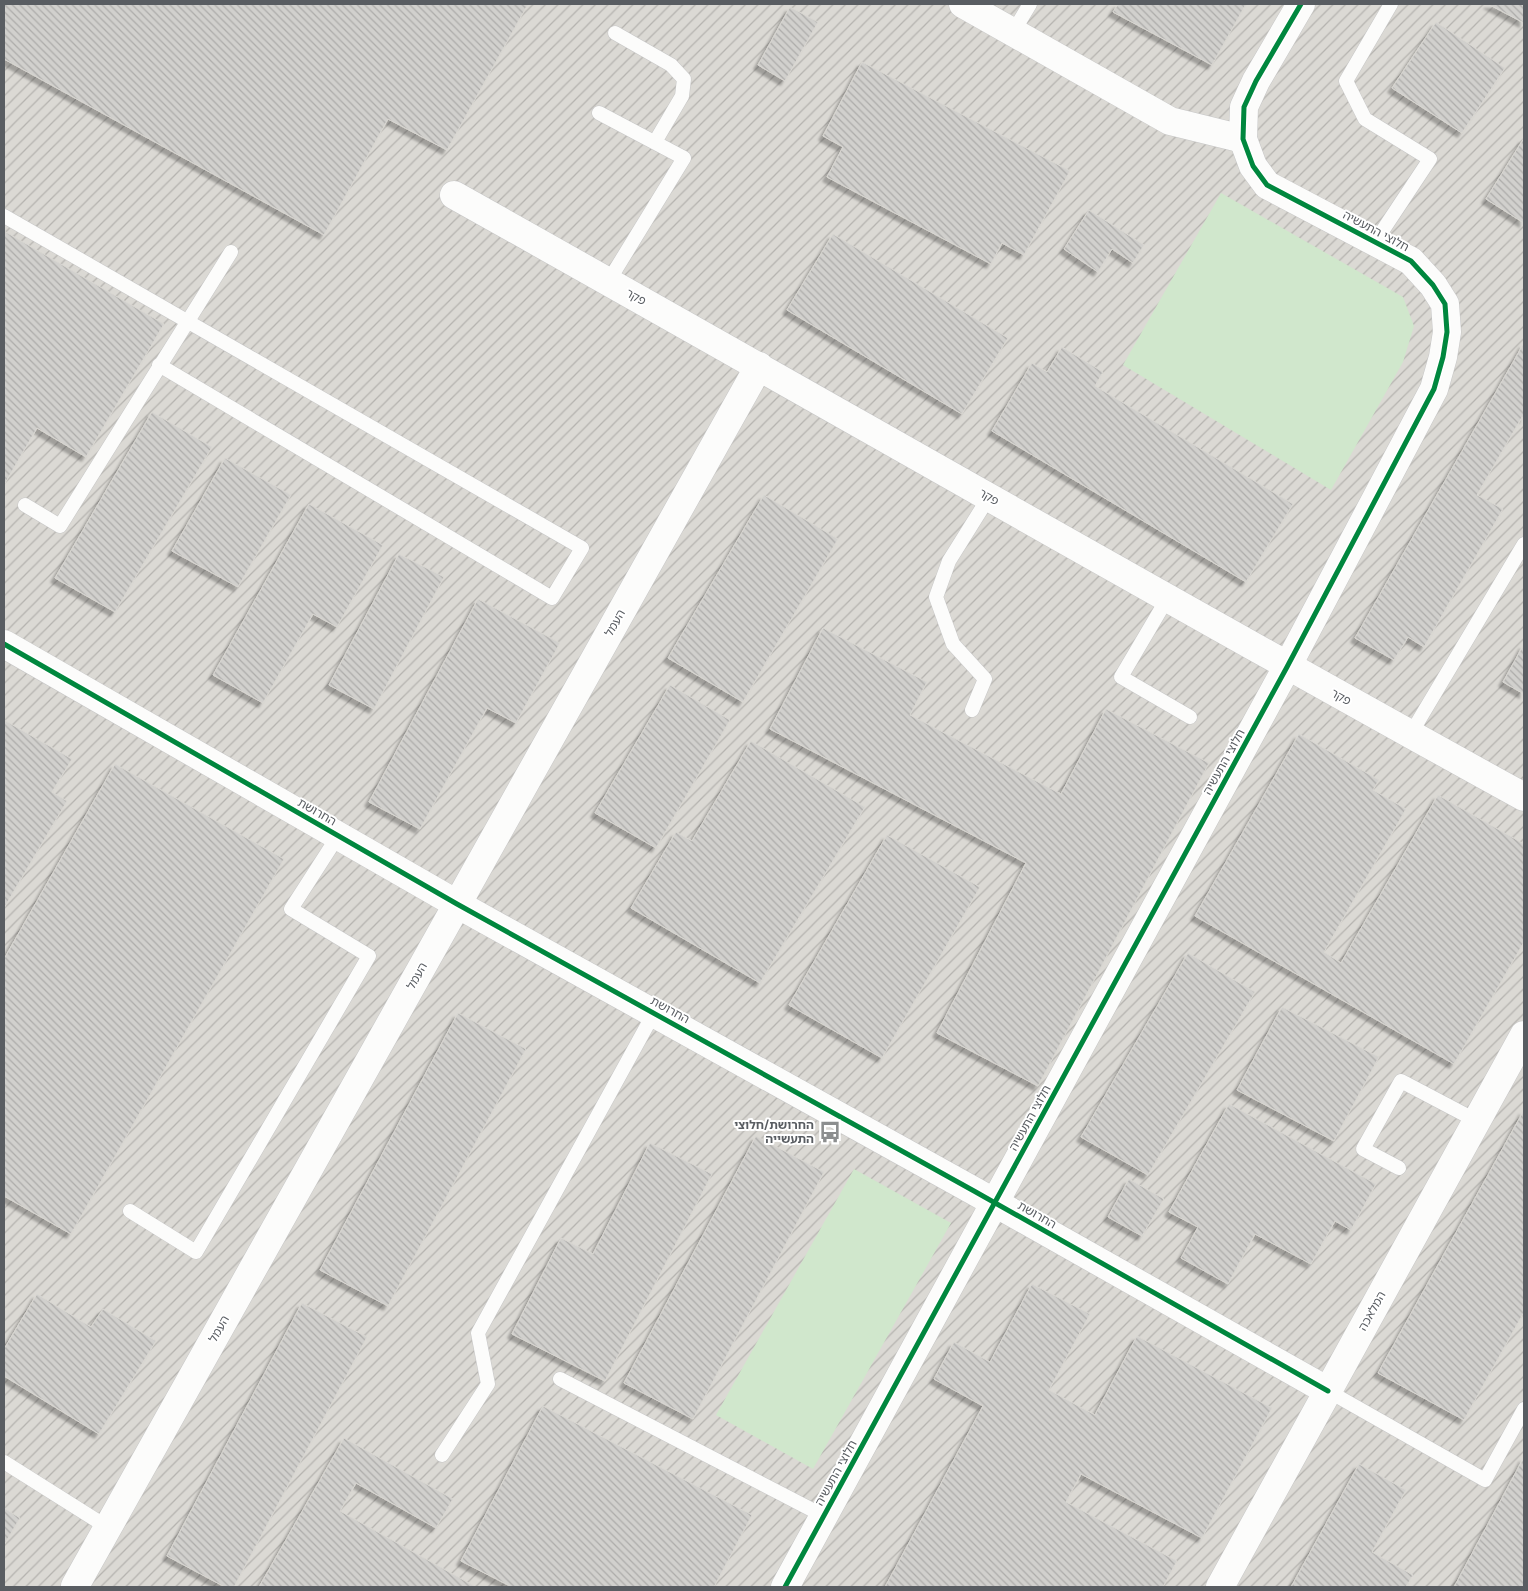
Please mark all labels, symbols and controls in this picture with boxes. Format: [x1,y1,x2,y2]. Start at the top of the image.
street label: חלוצי התעשיה [1340,207,1412,255]
street label: פקר [623,285,649,309]
street label: פקר [976,485,1002,509]
street label: העמל [601,607,629,639]
street label: פקר [1328,685,1354,709]
street label: חלוצי התעשיה [1199,726,1249,798]
street label: החרושת [295,794,339,830]
street label: העמל [403,960,431,992]
street label: החרושת [648,993,692,1027]
street label: חלוצי התעשיה [1005,1082,1055,1154]
place label: החרושת/חלוצי התעשייה [734,1117,814,1147]
bus stop icon: החרושת/חלוצי התעשייה [817,1119,843,1145]
street label: החרושת [1015,1197,1059,1233]
street label: המלאכה [1355,1288,1389,1334]
street label: העמל [205,1313,233,1345]
street label: חלוצי התעשיה [811,1437,861,1509]

